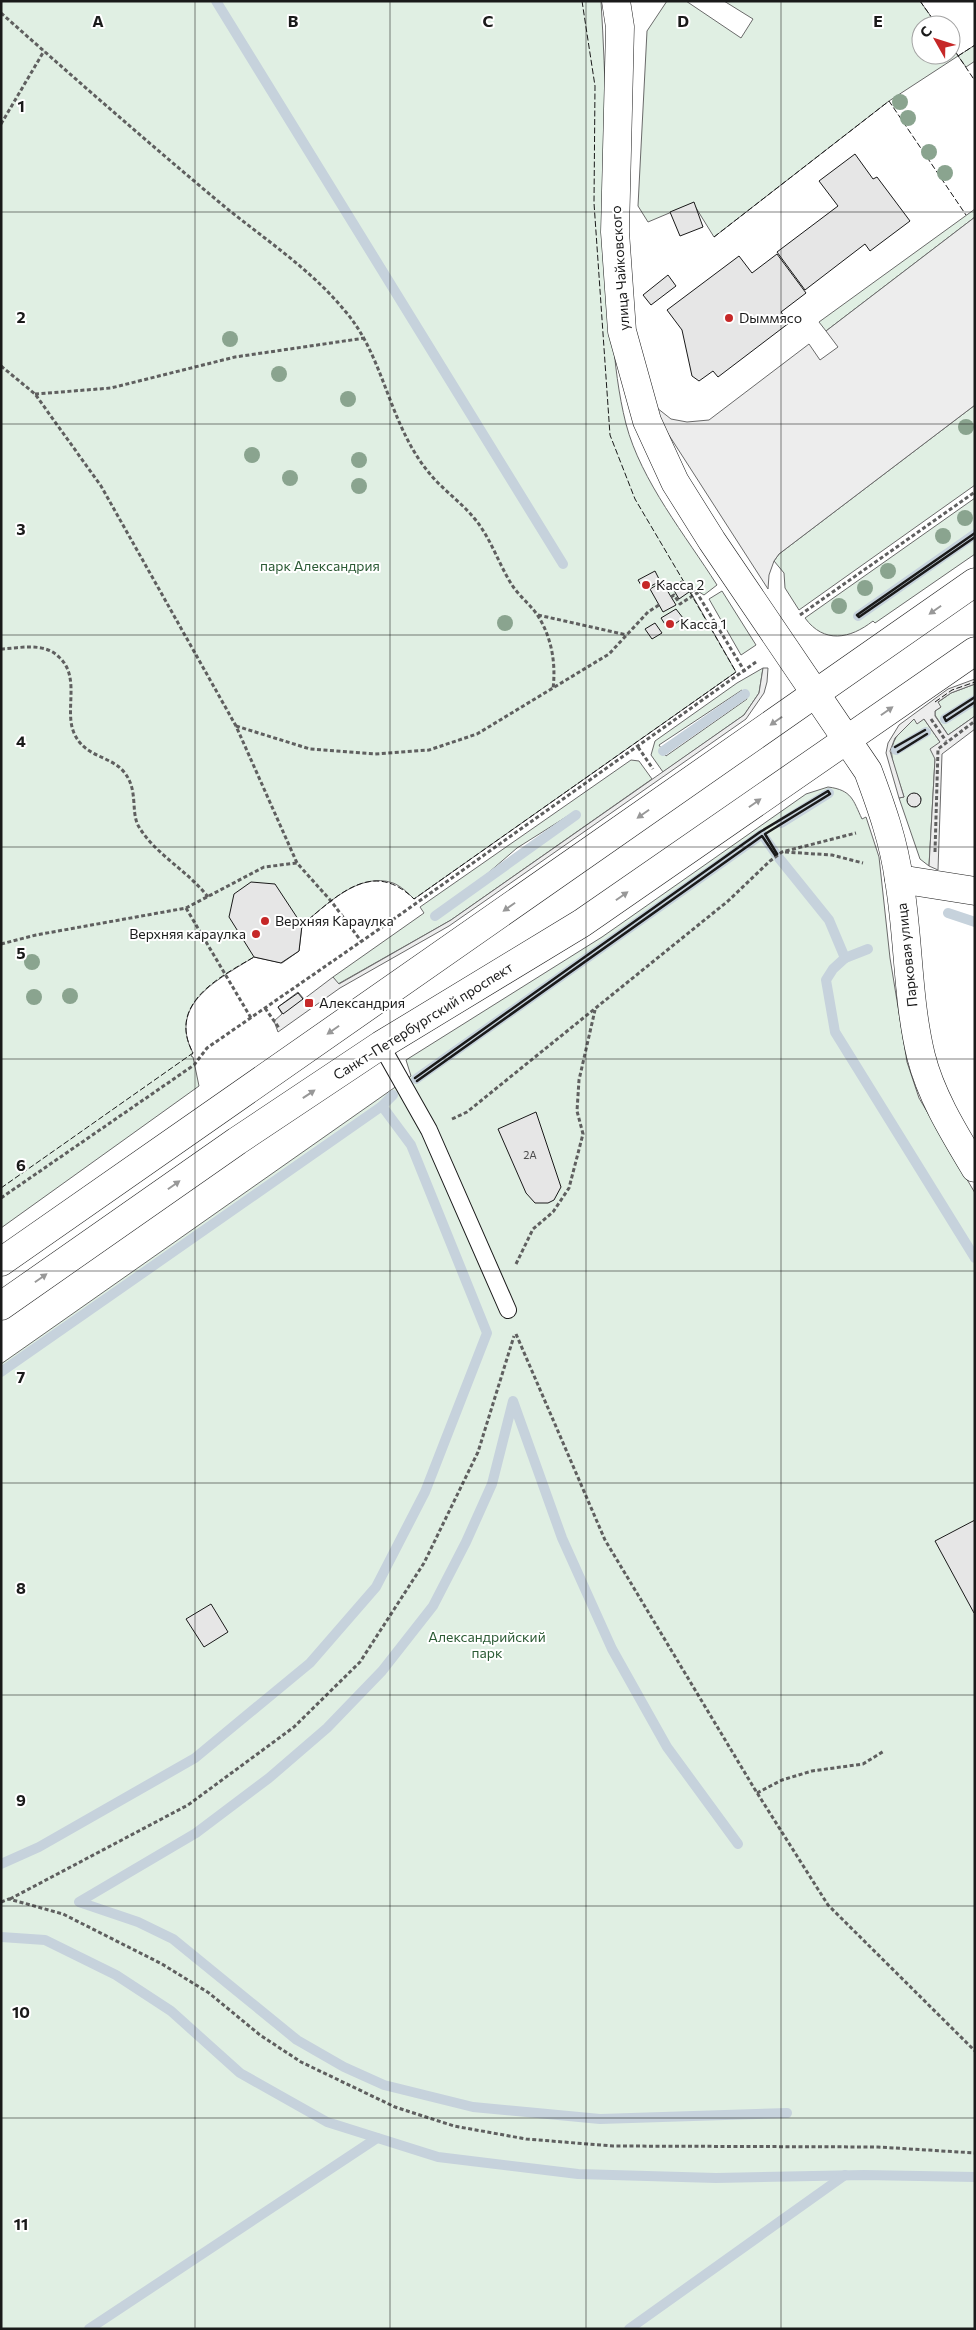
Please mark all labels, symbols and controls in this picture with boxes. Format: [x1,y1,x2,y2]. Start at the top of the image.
text: A [92,11,104,30]
text: B [288,11,299,30]
text: C [483,11,494,30]
text: D [677,11,689,30]
text: E [873,11,883,30]
north arrow [911,15,961,65]
text: С [916,22,935,41]
text: 1 [17,96,25,115]
street label: улица Чайковского [607,205,632,331]
text: 2 [16,307,26,326]
place label: Dыммясо [739,309,802,326]
marker: Dыммясо [723,312,735,324]
text: 3 [16,519,26,538]
park label: парк Александрия [260,557,380,574]
place label: Касса 2 [656,576,704,593]
marker: Касса 2 [640,579,652,591]
one-way arrow [928,605,942,615]
place label: Касса 1 [680,615,726,632]
marker: Касса 1 [664,618,676,630]
one-way arrow [881,706,894,716]
one-way arrow [769,716,783,726]
text: 4 [16,731,26,750]
one-way arrow [749,798,762,808]
one-way arrow [636,809,649,819]
one-way arrow [615,891,629,901]
one-way arrow [503,902,516,912]
street label: Парковая улица [893,902,920,1008]
place label: Верхняя Караулка [275,912,394,929]
marker: Верхняя Караулка [259,915,271,927]
place label: Верхняя караулка [129,925,246,942]
marker: Верхняя караулка [250,928,262,940]
text: 5 [16,943,26,962]
street label: Санкт-Петербургский проспект [330,958,516,1083]
place label: Александрия [319,994,405,1011]
marker: Александрия [303,997,315,1009]
one-way arrow [326,1025,340,1035]
one-way arrow [302,1089,315,1098]
house number: 2А [523,1148,537,1161]
text: 6 [16,1155,26,1174]
one-way arrow [168,1180,181,1190]
one-way arrow [34,1273,48,1283]
text: 7 [17,1367,26,1386]
text: 8 [16,1578,26,1597]
park label: Александрийский парк [428,1628,546,1661]
text: 9 [16,1790,26,1809]
text: 10 [12,2002,30,2021]
text: 11 [14,2214,28,2233]

